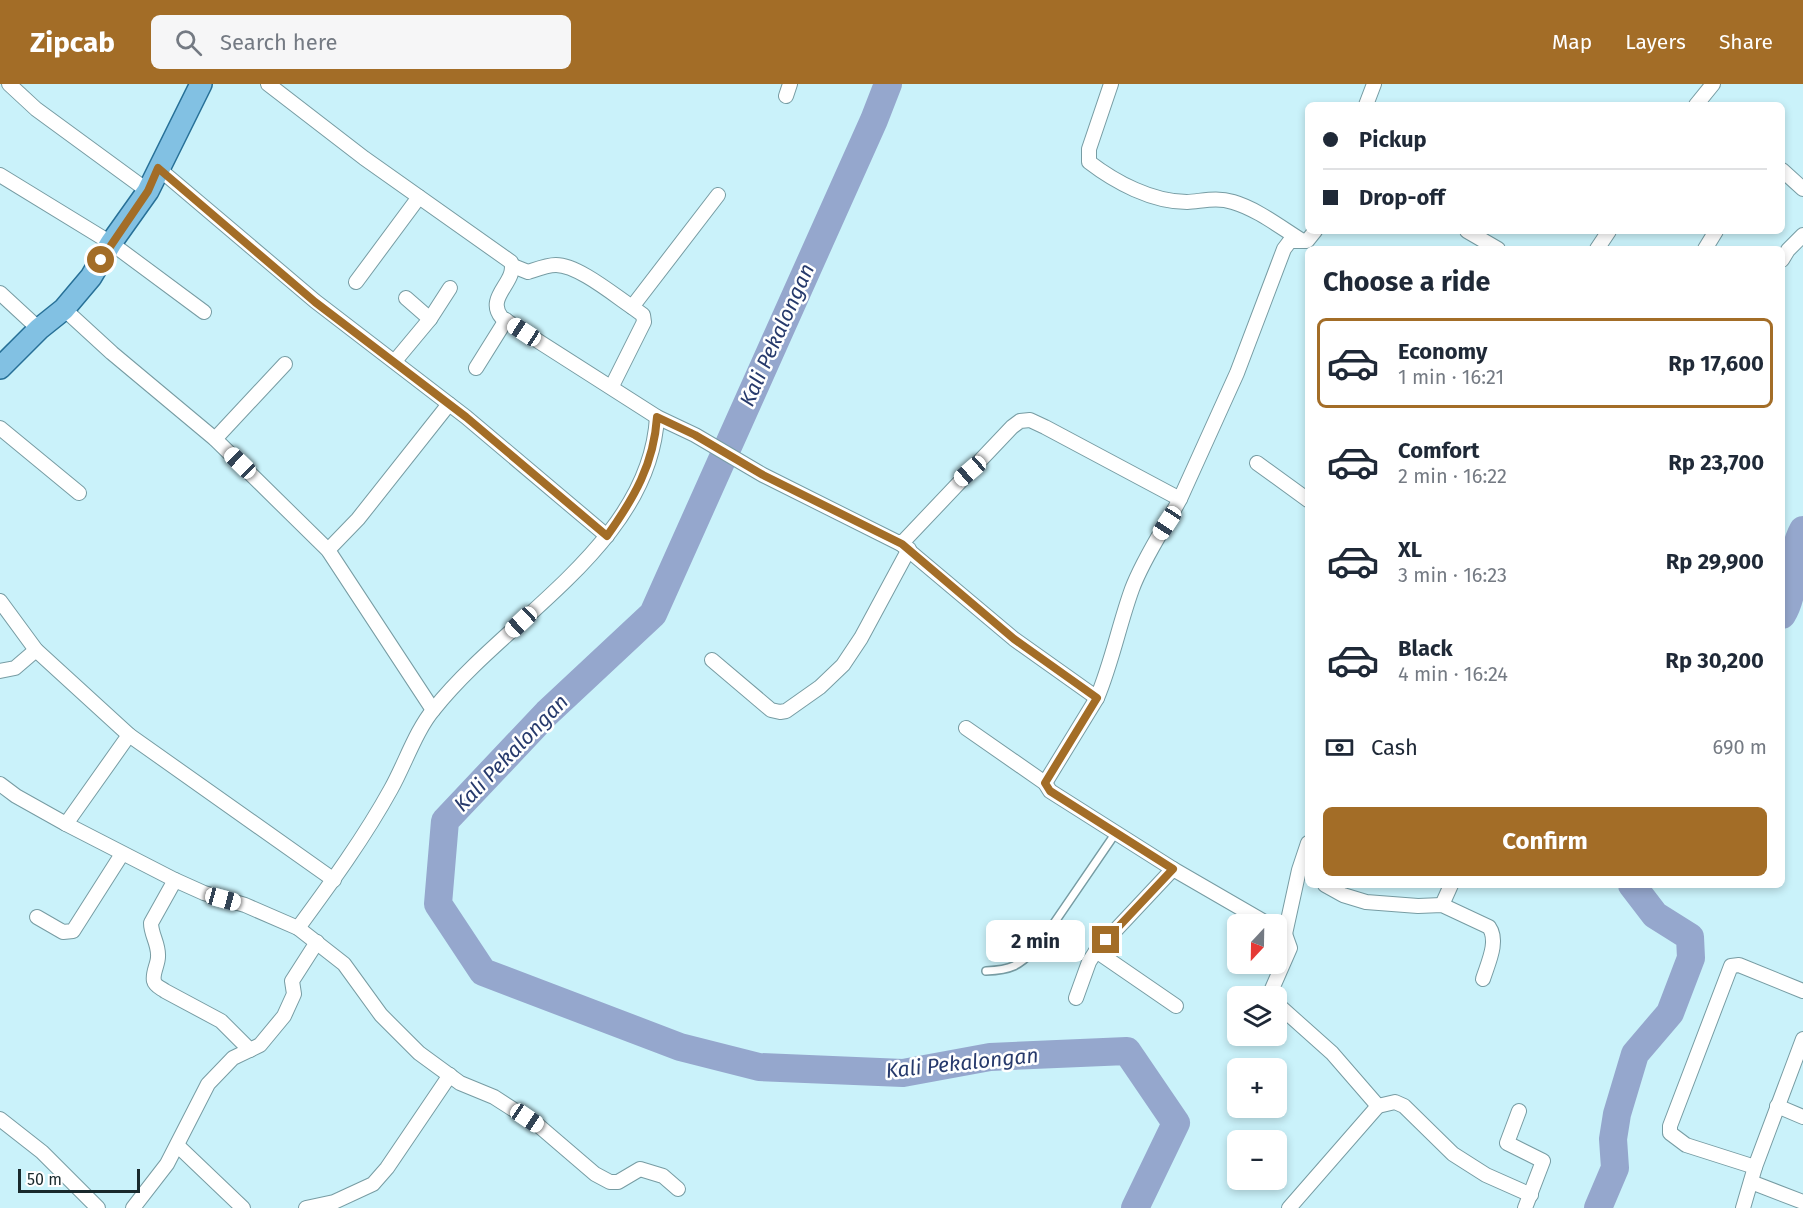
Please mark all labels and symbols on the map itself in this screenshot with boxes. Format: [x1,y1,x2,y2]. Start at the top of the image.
route start [87,246,114,273]
water label: Kali Pekalongan [734,260,820,410]
car [504,315,544,349]
car [221,444,259,482]
car [951,452,989,490]
car [1150,503,1184,543]
car [502,603,540,641]
water label: Kali Pekalongan [448,689,574,817]
car [203,886,243,912]
north arrow [1227,914,1287,974]
callout: 2 min [986,919,1085,961]
route end [1092,926,1119,953]
water label: Kali Pekalongan [884,1042,1040,1084]
car [507,1100,547,1136]
scale bar [18,1166,140,1194]

